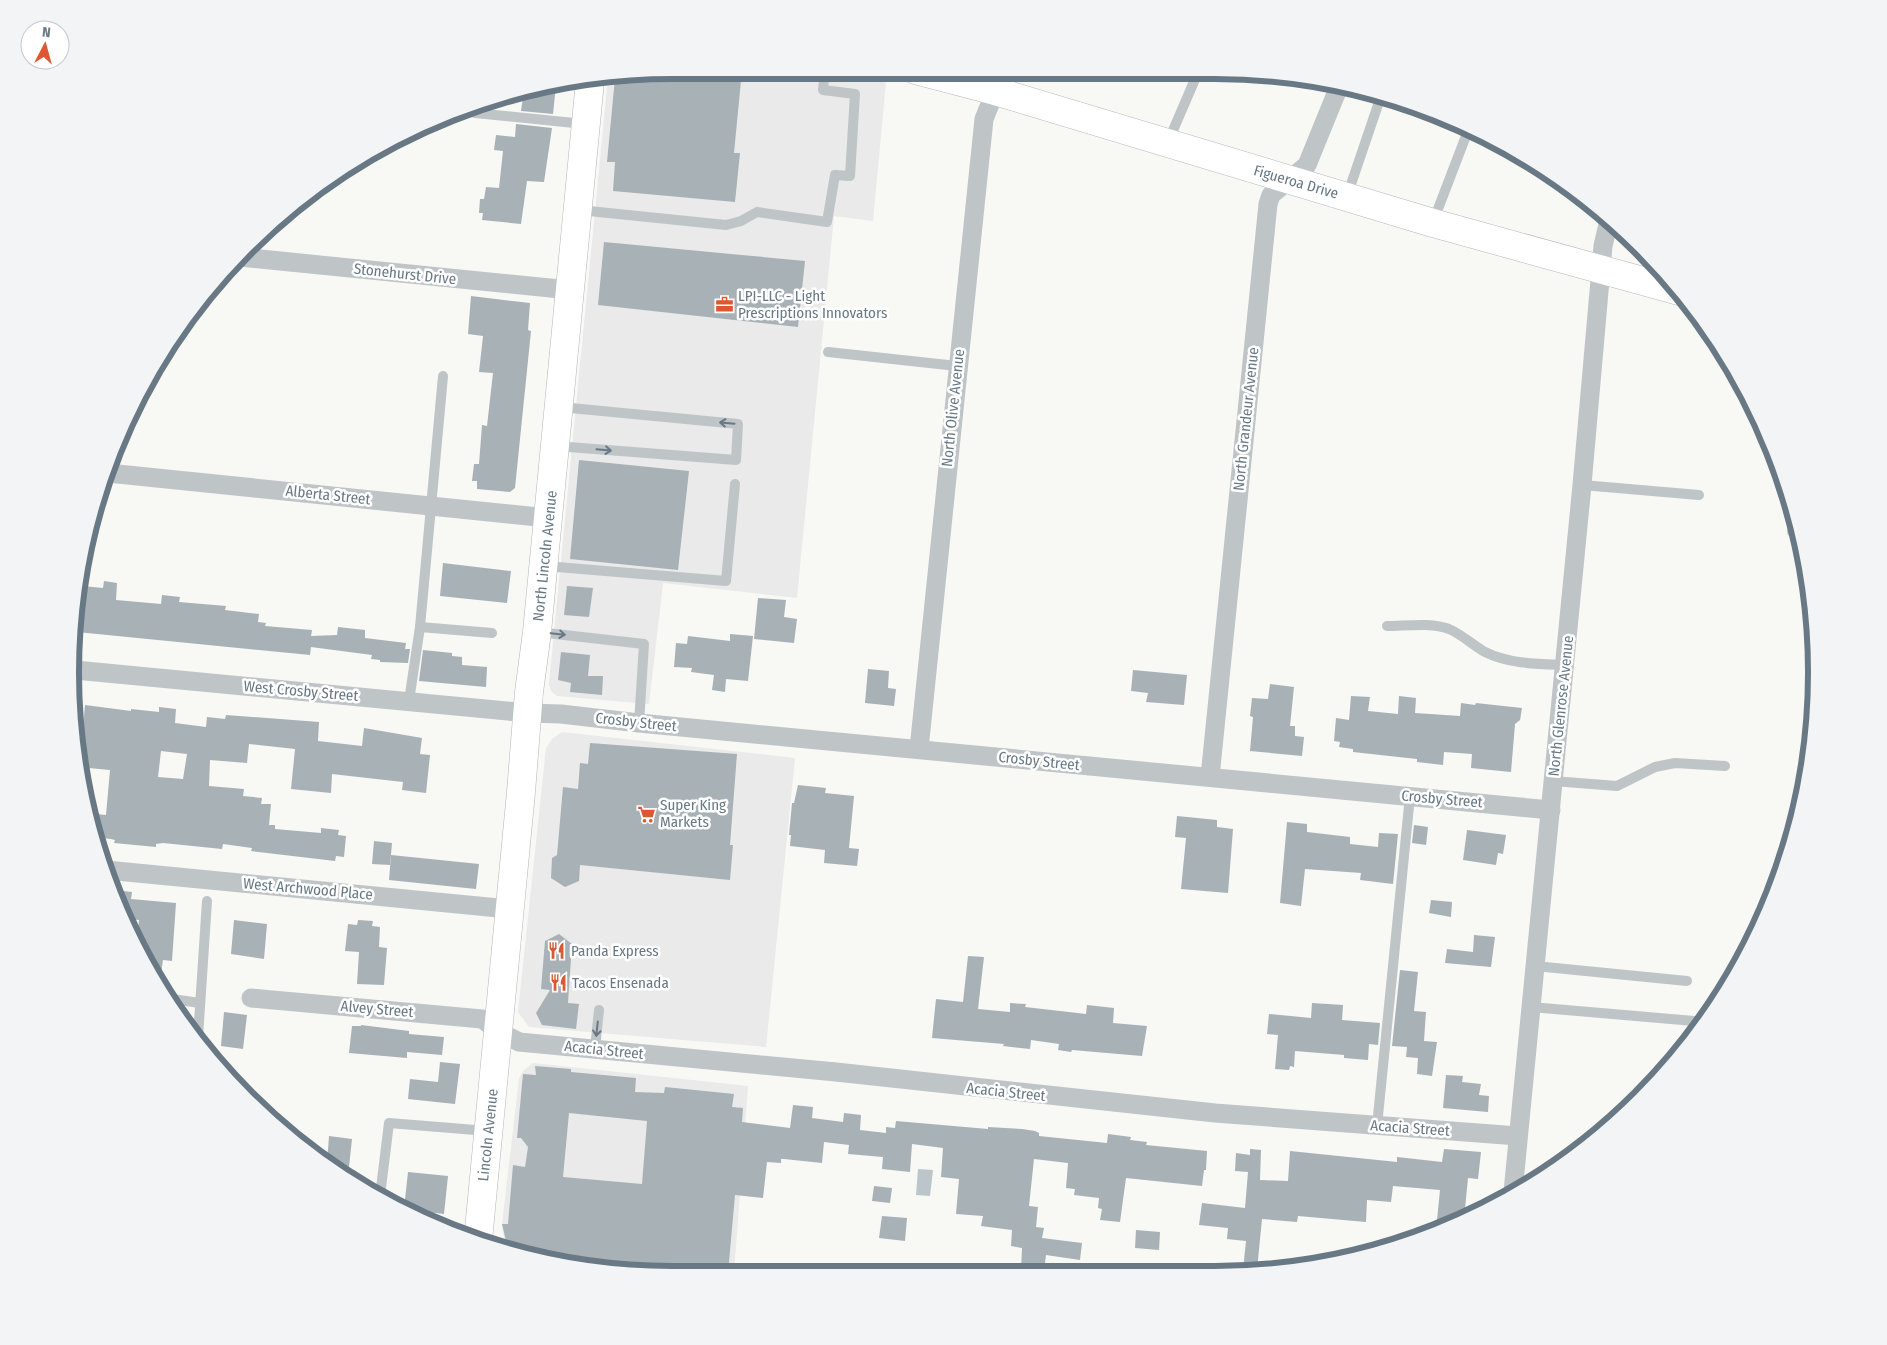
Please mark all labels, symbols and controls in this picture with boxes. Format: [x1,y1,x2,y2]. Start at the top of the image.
north arrow [20,20,70,70]
text: N [41,24,51,41]
street label: Figueroa Drive [1252,161,1340,203]
street label: Stonehurst Drive [353,260,457,288]
place label: LPI-LLC - Light Prescriptions Innovators [738,287,887,322]
office icon: LPI-LLC - Light Prescriptions Innovators [714,295,734,315]
street label: North Grandeur Avenue [1230,346,1262,492]
street label: North Olive Avenue [938,348,968,468]
one-way arrow [719,418,735,428]
one-way arrow [596,445,612,454]
street label: Alberta Street [285,482,371,508]
street label: North Lincoln Avenue [529,490,561,622]
one-way arrow [549,629,565,639]
street label: North Glenrose Avenue [1545,635,1577,777]
street label: West Crosby Street [243,677,359,705]
street label: Crosby Street [595,709,678,735]
street label: Crosby Street [998,748,1081,774]
street label: Crosby Street [1401,786,1483,812]
place label: Super King Markets [660,796,726,831]
supermarket icon: Super King Markets [636,804,656,824]
street label: West Archwood Place [242,874,374,904]
restaurant icon: Panda Express [547,941,567,961]
place label: Panda Express [571,942,659,960]
restaurant icon: Tacos Ensenada [548,973,568,993]
place label: Tacos Ensenada [572,974,669,992]
street label: Alvey Street [340,997,414,1021]
one-way arrow [592,1021,602,1037]
street label: Acacia Street [564,1037,645,1063]
street label: Acacia Street [966,1079,1047,1105]
street label: Lincoln Avenue [474,1088,502,1182]
street label: Acacia Street [1370,1116,1450,1140]

